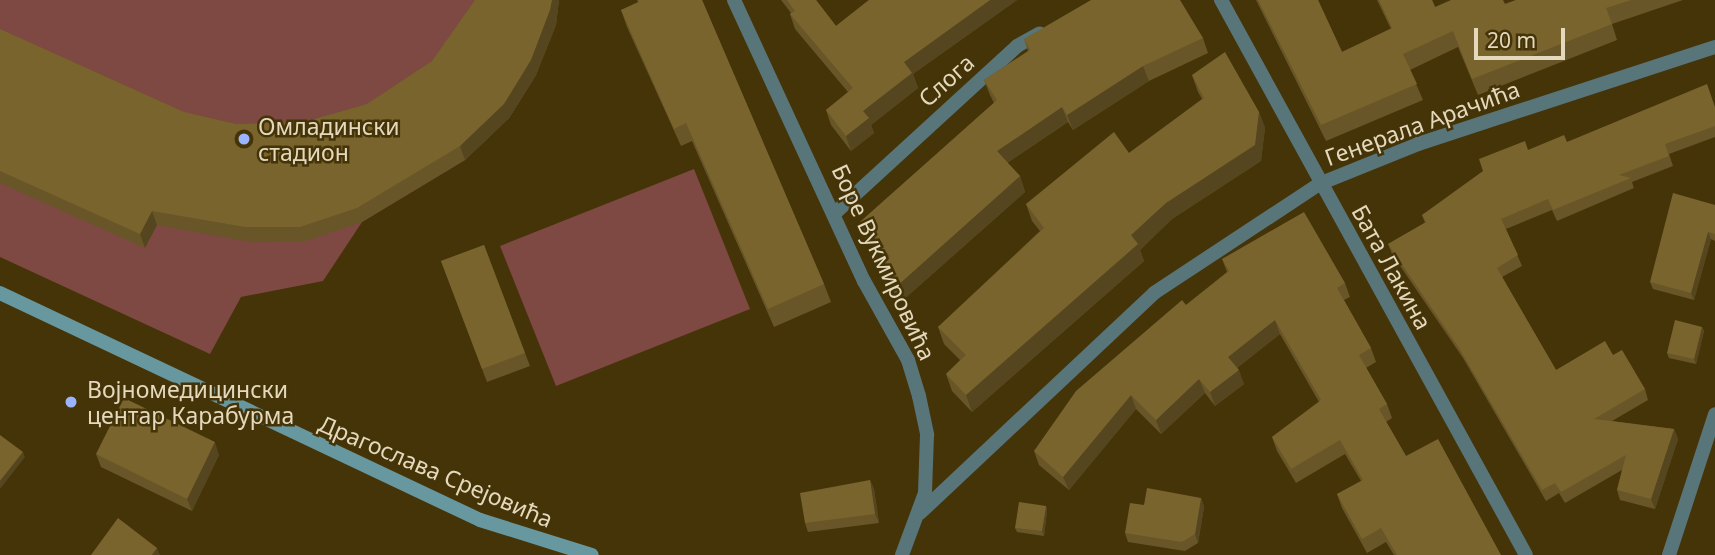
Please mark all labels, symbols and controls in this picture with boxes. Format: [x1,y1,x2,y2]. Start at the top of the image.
scale bar [1477,14,1568,58]
text: 20 m [1487,26,1536,54]
street label: Слога [913,48,979,112]
street label: Генерала Арачића [1321,75,1523,171]
place label: Омладински стадион [258,112,400,166]
marker: Омладински стадион [236,131,252,147]
street label: Боре Вукмировића [826,160,942,364]
street label: Бата Лакина [1346,200,1438,334]
place label: Војномедицински центар Карабурма [87,375,294,429]
marker: Војномедицински центар Карабурма [61,392,81,412]
street label: Драгослава Срејовића [315,409,557,533]

